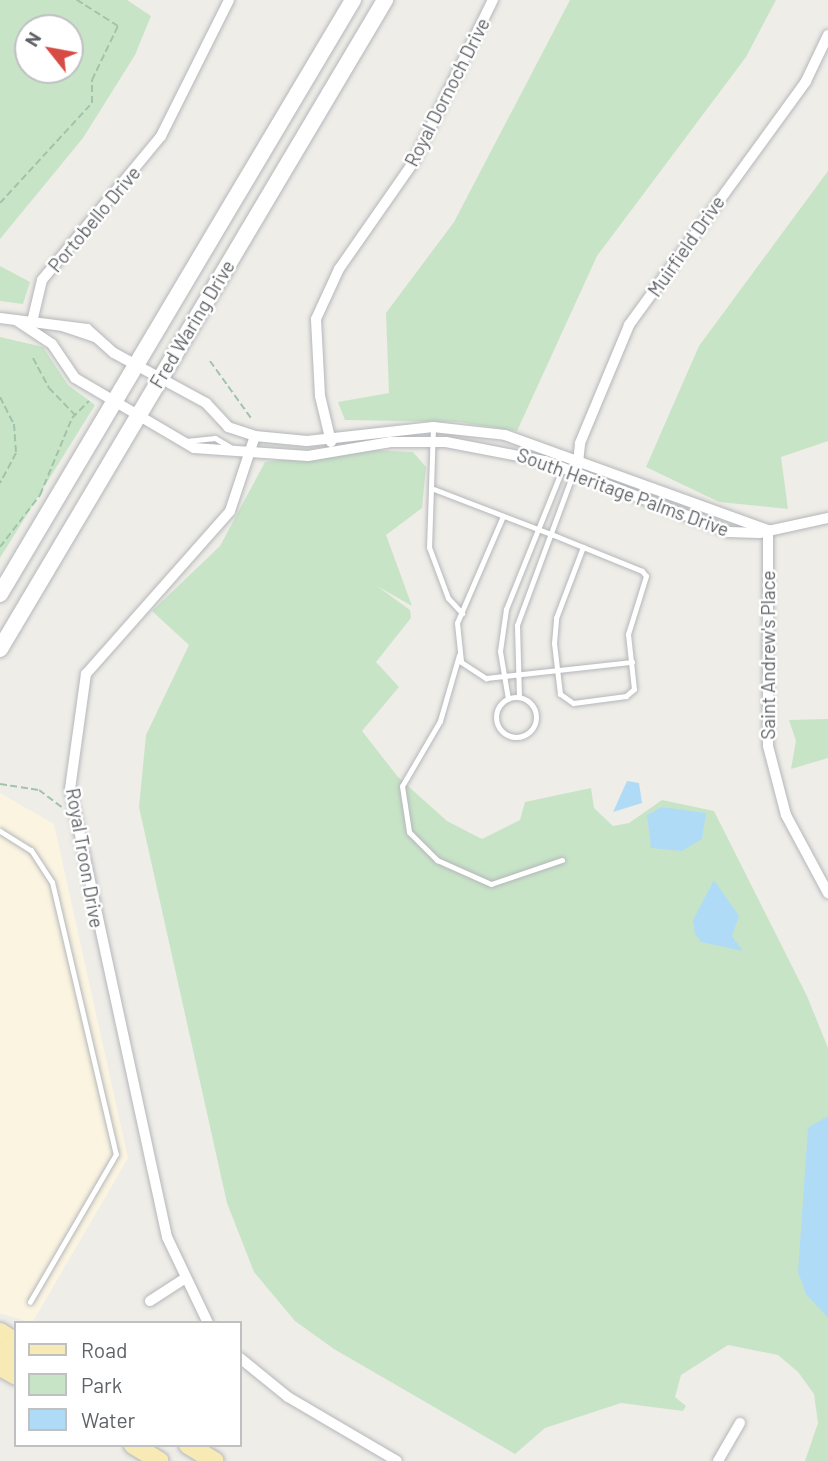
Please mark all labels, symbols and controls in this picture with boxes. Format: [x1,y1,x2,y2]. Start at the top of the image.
north arrow [14,14,84,84]
street label: Royal Dornoch Drive [400,14,494,170]
text: N [19,28,45,50]
street label: Portobello Drive [43,161,145,277]
street label: Muirfield Drive [643,191,729,301]
street label: Fred Waring Drive [145,256,239,392]
street label: South Heritage Palms Drive [514,443,732,541]
street label: Saint Andrew's Place [757,570,779,740]
street label: Royal Troon Drive [61,786,109,930]
legend [14,1321,242,1447]
text: Road [81,1337,127,1362]
text: Park [81,1372,122,1397]
text: Water [81,1407,135,1432]

